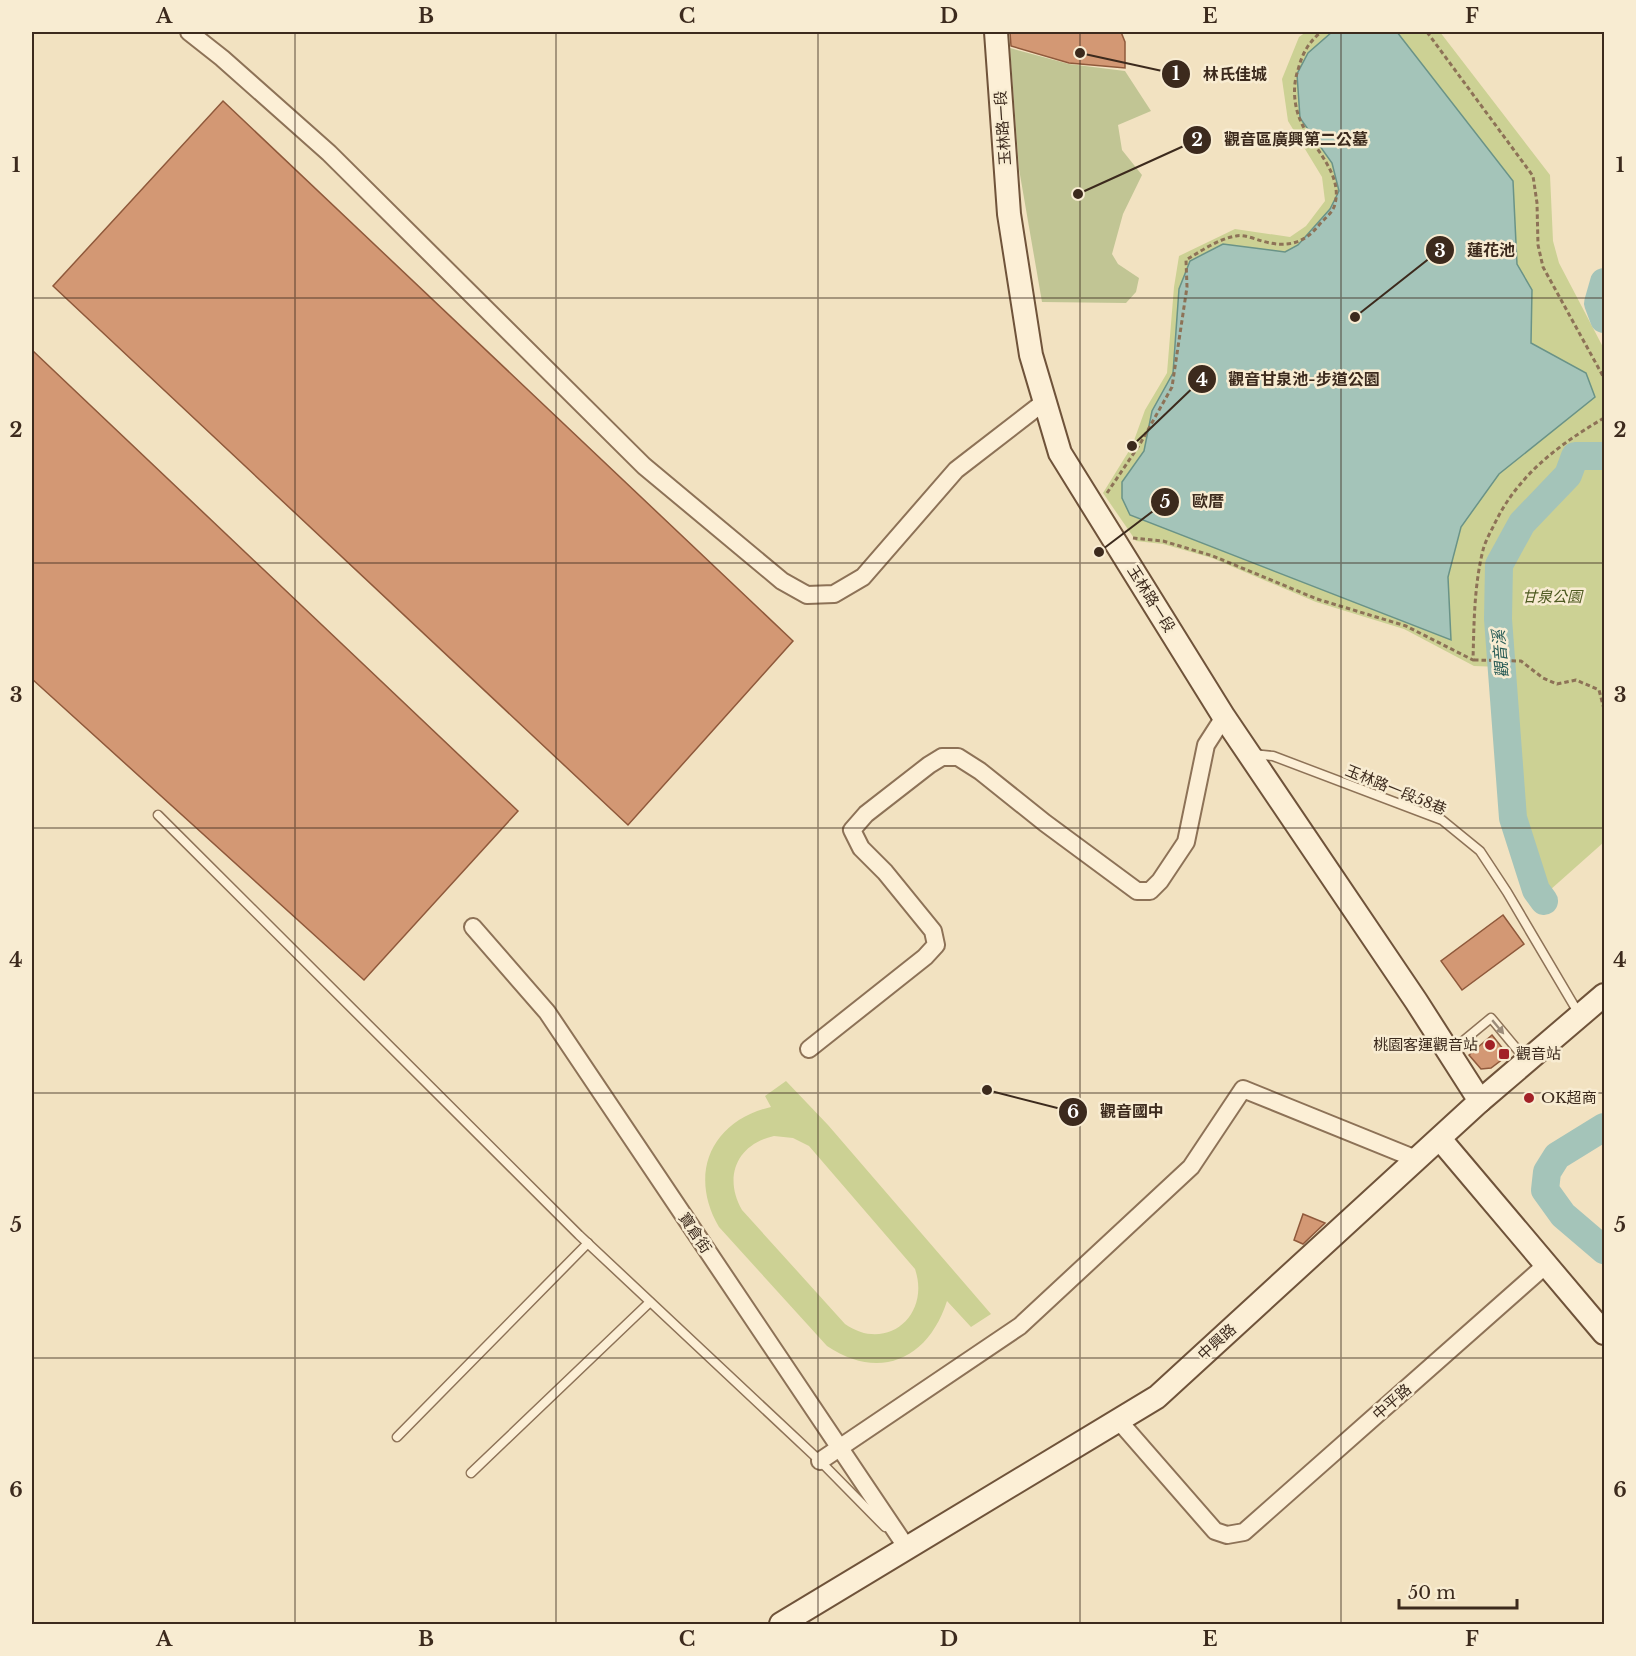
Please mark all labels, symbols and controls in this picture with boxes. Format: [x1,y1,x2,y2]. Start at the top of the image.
text: A [155,4,173,28]
text: B [418,4,434,28]
text: C [679,4,695,28]
text: D [940,4,958,28]
text: E [1202,4,1218,28]
text: F [1465,4,1479,28]
callout: 林氏佳城 [1161,57,1279,91]
text: 1 [1172,63,1180,85]
text: 林氏佳城 [1203,64,1267,84]
street label: 玉林路一段 [990,90,1015,166]
callout: 觀音區廣興第二公墓 [1182,123,1380,157]
text: 2 [1191,129,1203,151]
text: 觀音區廣興第二公墓 [1224,129,1368,149]
text: 1 [12,153,21,177]
text: 1 [1616,153,1625,177]
callout: 蓮花池 [1425,233,1527,267]
text: 3 [1434,240,1446,262]
text: 蓮花池 [1467,240,1515,260]
callout: 觀音甘泉池-步道公園 [1187,362,1392,396]
text: 4 [1196,369,1208,391]
text: 觀音甘泉池-步道公園 [1228,369,1380,389]
text: 2 [9,418,23,442]
text: 2 [1613,418,1627,442]
callout: 歐厝 [1150,485,1236,519]
text: 5 [1160,491,1170,513]
text: 歐厝 [1192,491,1224,511]
street label: 玉林路一段 [1123,562,1179,636]
park label: 甘泉公園 [1522,587,1584,606]
water label: 觀音溪 [1488,627,1512,679]
text: 3 [10,683,22,707]
text: 3 [1614,683,1626,707]
street label: 玉林路一段58巷 [1343,761,1450,819]
text: 4 [9,948,23,972]
text: 4 [1613,948,1627,972]
one-way arrow [1492,1019,1505,1035]
place label: 桃園客運觀音站 [1373,1035,1478,1054]
marker: 桃園客運觀音站 [1483,1038,1497,1052]
place label: 觀音站 [1516,1044,1561,1063]
marker: 觀音站 [1497,1047,1511,1061]
place label: OK超商 [1541,1088,1597,1107]
marker: OK超商 [1522,1091,1536,1105]
callout: 觀音國中 [1058,1095,1176,1129]
text: 6 [1067,1101,1079,1123]
text: 觀音國中 [1100,1101,1164,1121]
street label: 寶倉街 [675,1209,716,1257]
text: 5 [10,1213,22,1237]
text: 5 [1614,1213,1626,1237]
street label: 中興路 [1194,1320,1240,1364]
street label: 中平路 [1368,1380,1415,1424]
text: 6 [9,1478,23,1502]
text: 6 [1613,1478,1627,1502]
scale bar [1399,1572,1518,1610]
text: 50 m [1408,1582,1456,1604]
text: A [155,1627,173,1651]
text: B [418,1627,434,1651]
text: C [679,1627,695,1651]
text: D [940,1627,958,1651]
text: E [1202,1627,1218,1651]
text: F [1465,1627,1479,1651]

